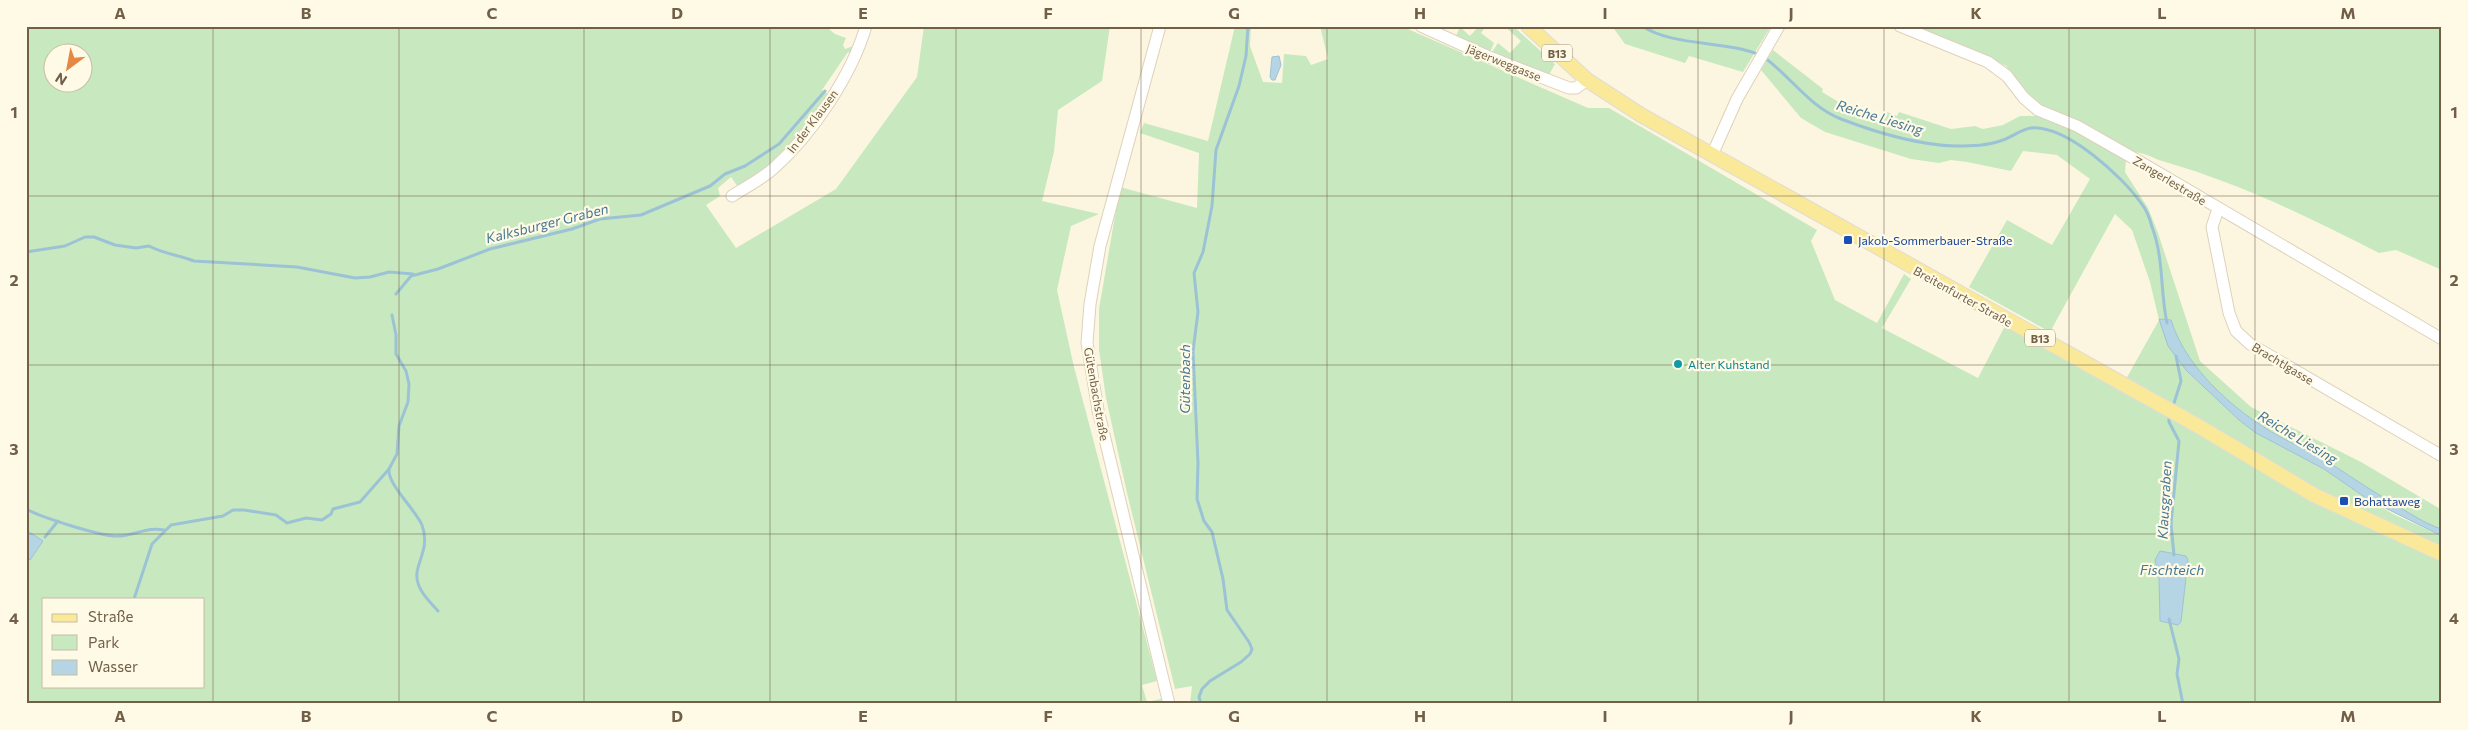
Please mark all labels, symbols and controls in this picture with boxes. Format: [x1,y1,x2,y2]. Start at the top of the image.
text: A [114,3,126,22]
text: B [301,3,312,22]
text: C [487,3,498,22]
text: D [671,3,683,22]
text: E [858,3,868,22]
text: F [1043,3,1053,22]
text: G [1228,3,1240,22]
text: H [1414,3,1426,22]
text: I [1602,3,1608,22]
text: J [1788,3,1794,22]
text: K [1970,3,1982,22]
text: L [2157,3,2167,22]
text: M [2340,3,2356,22]
street label: Jägerweggasse [1464,41,1543,84]
north arrow [42,42,92,92]
road number: B13 [1542,44,1572,62]
text: N [52,69,70,89]
street label: In der Klausen [784,87,840,155]
water label: Reiche Liesing [1835,96,1927,139]
text: 1 [10,102,18,121]
text: 1 [2450,102,2458,121]
street label: Zangerlestraße [2131,153,2209,207]
water label: Kalksburger Graben [484,200,610,246]
place label: Jakob-Sommerbauer-Straße [1858,233,2012,248]
marker: Jakob-Sommerbauer-Straße [1842,234,1854,246]
street label: Breitenfurter Straße [1911,263,2015,329]
text: 2 [9,270,19,289]
text: 2 [2449,270,2459,289]
road number: B13 [2025,329,2055,346]
street label: Brachtlgasse [2250,339,2316,387]
water label: Gütenbach [1176,344,1193,414]
street label: Gütenbachstraße [1082,346,1112,442]
place label: Alter Kuhstand [1688,357,1770,371]
marker: Alter Kuhstand [1672,358,1684,370]
water label: Reiche Liesing [2255,407,2342,468]
text: 3 [9,439,19,458]
text: 3 [2449,439,2459,458]
water label: Klausgraben [2153,460,2175,540]
place label: Bohattaweg [2354,494,2421,508]
marker: Bohattaweg [2338,495,2350,507]
water label: Fischteich [2140,561,2204,578]
legend [42,598,205,688]
text: Straße [88,607,134,625]
text: 4 [9,608,19,627]
text: 4 [2449,608,2459,627]
text: Park [88,633,119,651]
text: Wasser [88,657,138,675]
text: A [114,706,126,725]
text: B [301,706,312,725]
text: C [487,706,498,725]
text: D [671,706,683,725]
text: E [858,706,868,725]
text: F [1043,706,1053,725]
text: G [1228,706,1240,725]
text: H [1414,706,1426,725]
text: I [1602,706,1608,725]
text: J [1788,706,1794,725]
text: K [1970,706,1982,725]
text: L [2157,706,2167,725]
text: M [2340,706,2356,725]

